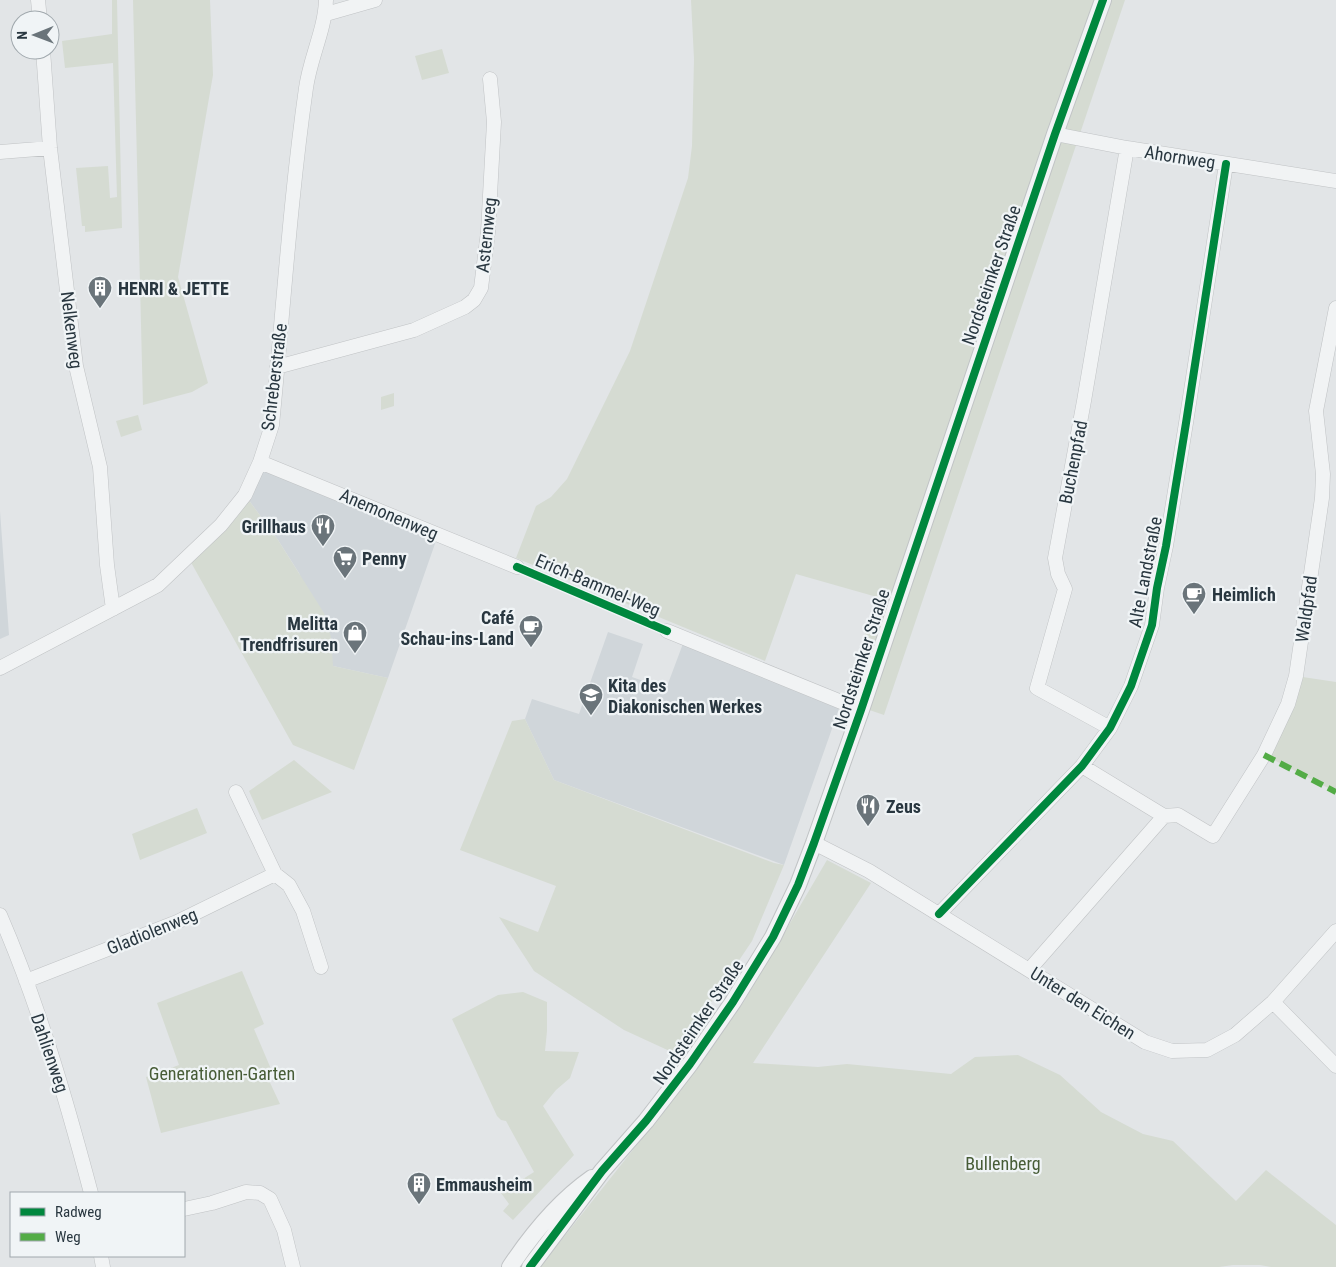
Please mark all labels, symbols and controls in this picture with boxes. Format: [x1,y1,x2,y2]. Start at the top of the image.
north arrow [10,10,60,60]
text: N [14,31,30,40]
street label: Ahornweg [1143,141,1217,173]
street label: Asternweg [472,196,500,274]
street label: Nordsteimker Straße [957,202,1025,348]
building icon: HENRI & JETTE [87,275,113,309]
place label: HENRI & JETTE [118,278,229,299]
street label: Nelkenweg [57,290,87,370]
street label: Schreberstraße [257,322,291,432]
street label: Buchenpfad [1055,418,1091,506]
street label: Anemonenweg [337,484,441,544]
restaurant icon: Grillhaus [310,513,336,547]
street label: Alte Landstraße [1124,515,1166,629]
place label: Grillhaus [242,516,306,537]
supermarket icon: Penny [332,545,358,579]
place label: Penny [362,548,406,569]
street label: Erich-Bammel-Weg [533,549,663,621]
street label: Waldpfad [1291,574,1321,644]
cafe icon: Heimlich [1181,581,1207,615]
place label: Heimlich [1212,584,1276,605]
street label: Nordsteimker Straße [828,586,894,732]
place label: Café Schau-ins-Land [400,607,514,649]
place label: Melitta Trendfrisuren [240,613,338,655]
cafe icon: Café Schau-ins-Land [518,614,544,648]
shop icon: Melitta Trendfrisuren [342,620,368,654]
place label: Kita des Diakonischen Werkes [608,675,762,717]
school or university icon: Kita des Diakonischen Werkes [578,682,604,716]
restaurant icon: Zeus [855,793,881,827]
place label: Zeus [886,796,921,817]
street label: Gladiolenweg [104,903,200,959]
street label: Nordsteimker Straße [648,955,748,1089]
street label: Unter den Eichen [1027,962,1139,1044]
street label: Dahlienweg [27,1011,73,1095]
park label: Generationen-Garten [149,1063,295,1084]
park label: Bullenberg [965,1153,1041,1174]
building icon: Emmausheim [406,1171,432,1205]
place label: Emmausheim [436,1174,532,1195]
legend [10,1192,185,1257]
text: Radweg [55,1203,102,1221]
text: Weg [55,1228,81,1246]

